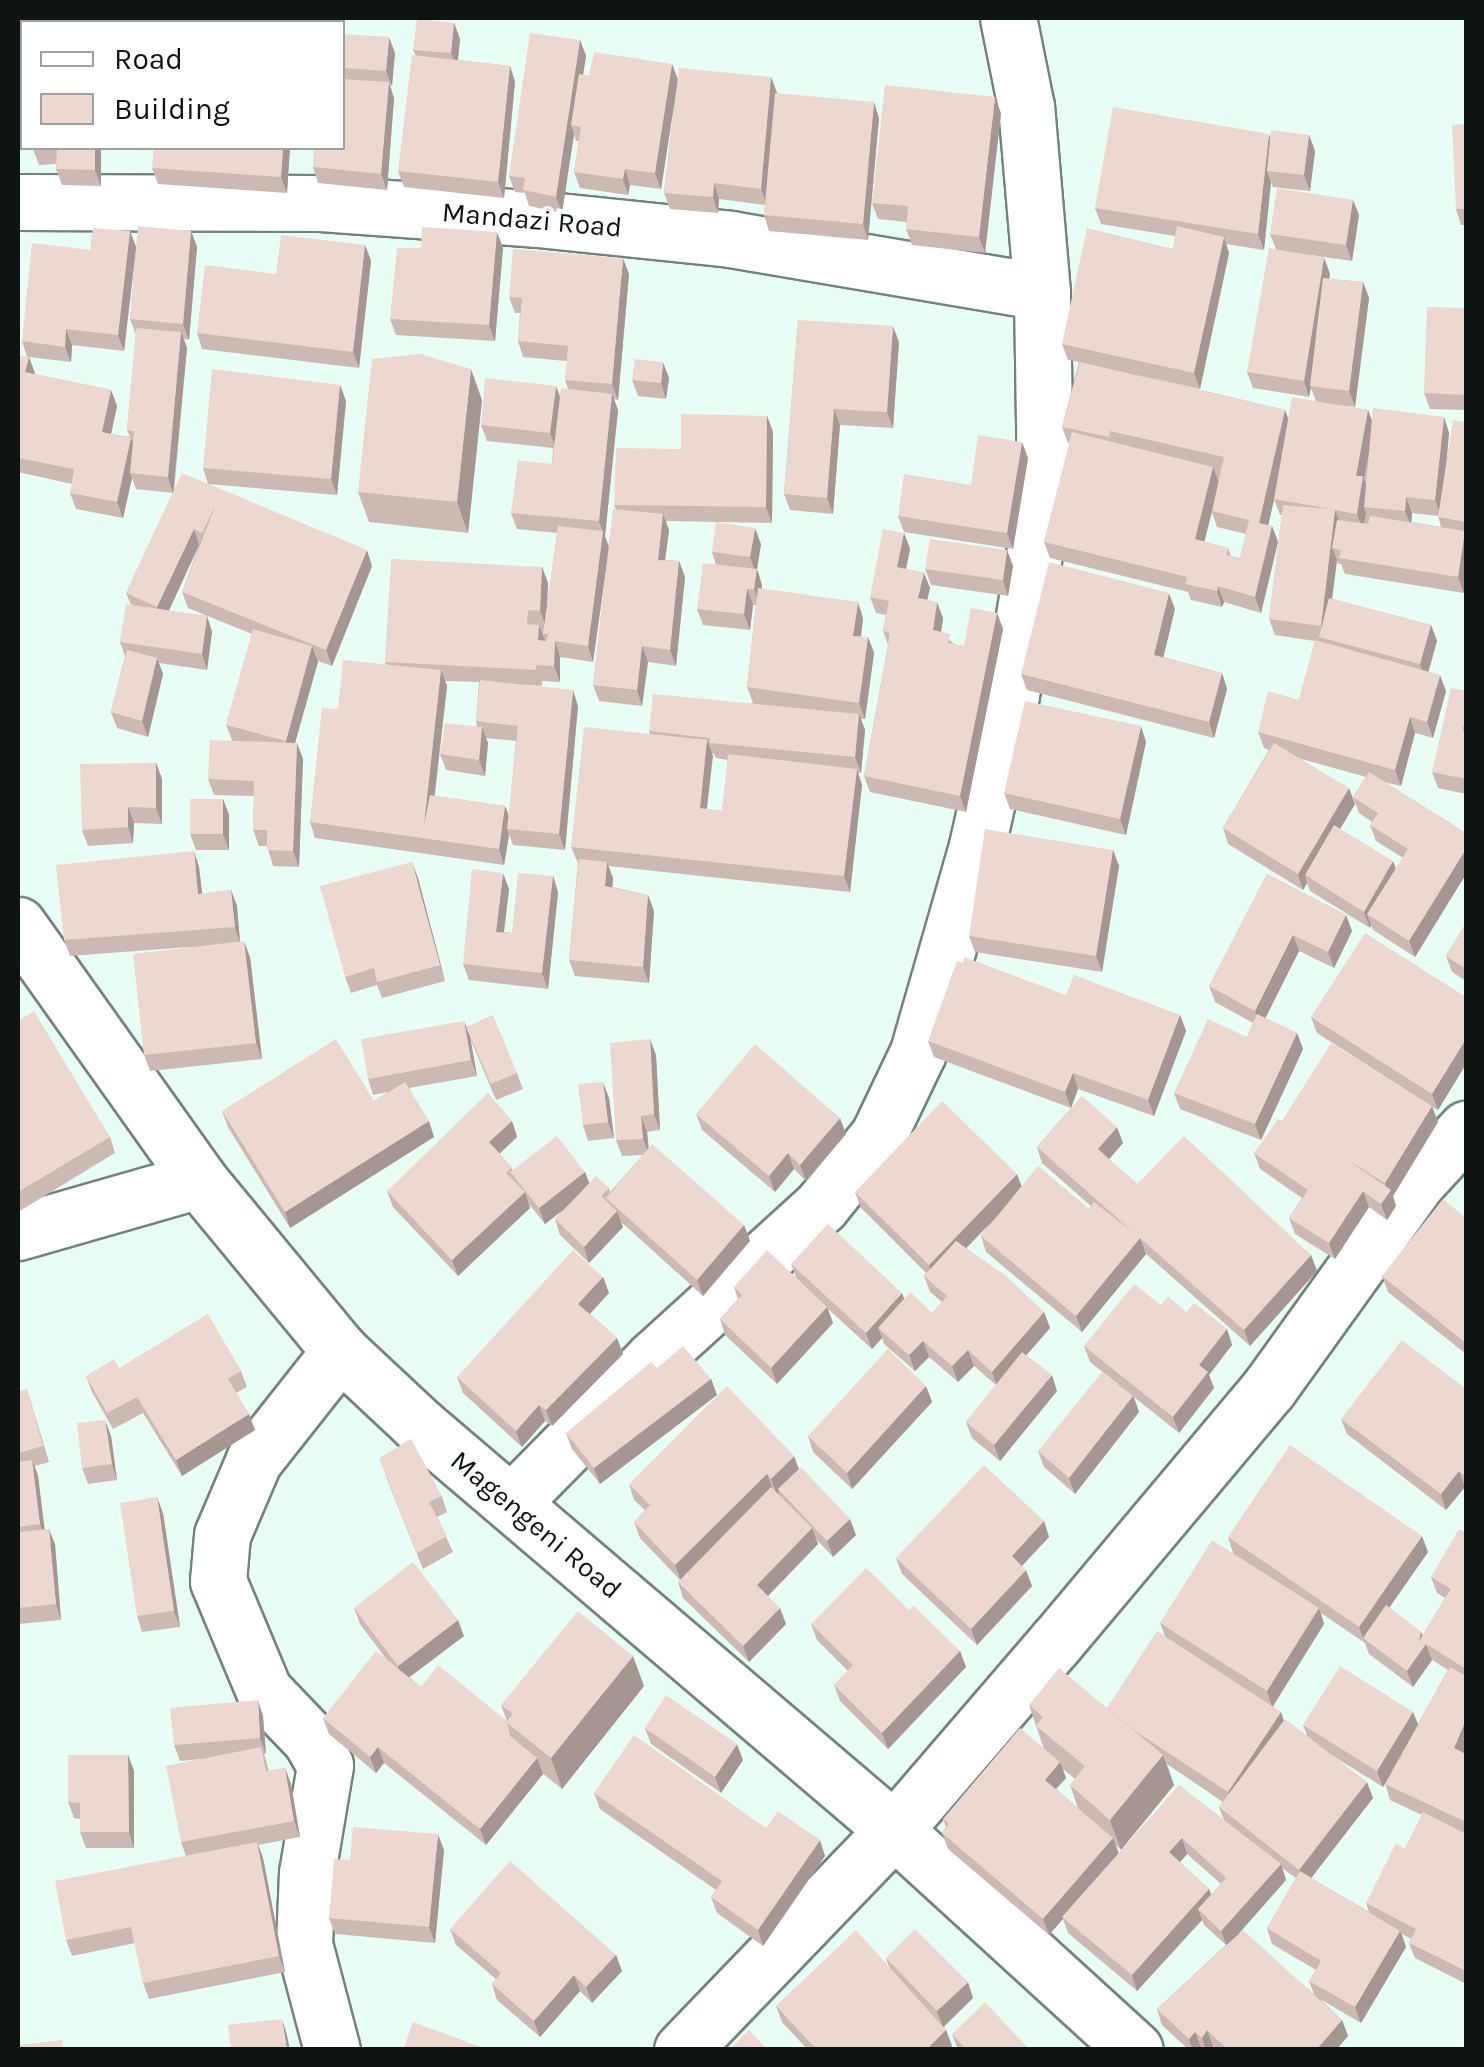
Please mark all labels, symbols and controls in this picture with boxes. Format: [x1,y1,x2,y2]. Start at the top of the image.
legend [20,20,345,150]
text: Road [114,41,183,77]
text: Building [114,91,230,127]
street label: Mandazi Road [440,195,624,245]
street label: Magengeni Road [444,1444,628,1606]

